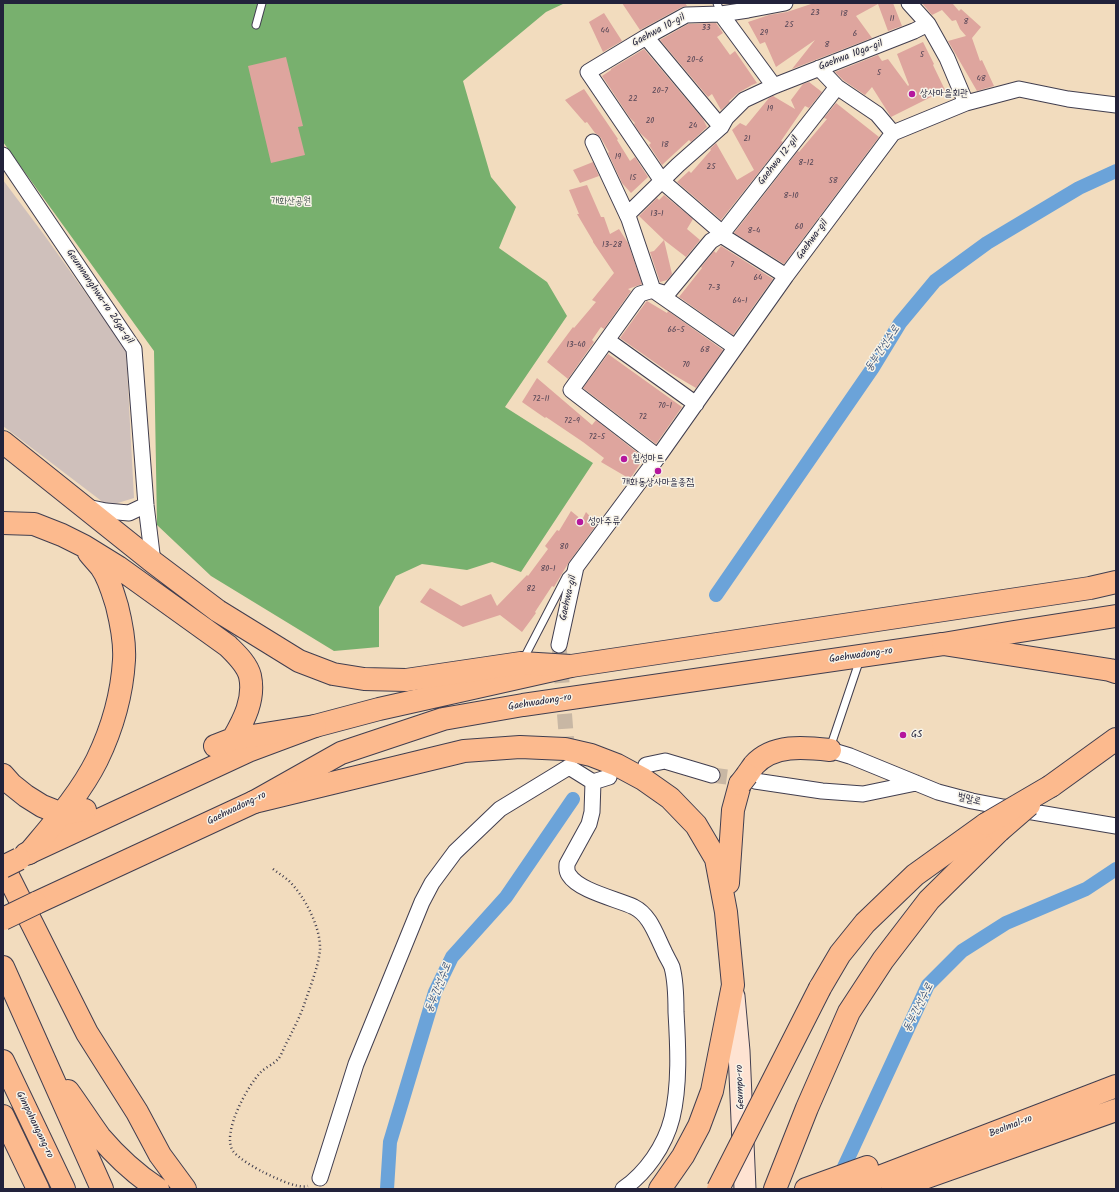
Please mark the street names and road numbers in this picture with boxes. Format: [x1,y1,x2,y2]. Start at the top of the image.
street label: Gaehwa 10-gil [630,12,688,50]
street label: Gaehwa 10ga-gil [817,38,885,74]
street label: Gaehwa 12-gil [756,134,802,188]
street label: Gaehwa-gil [795,218,831,262]
street label: Geumnanghwa-ro 26ga-gil [63,247,135,347]
street label: Gaehwa-gil [558,574,580,622]
street label: Gaehwadong-ro [828,646,894,666]
street label: Gaehwadong-ro [507,692,573,714]
street label: Gaehwadong-ro [206,790,268,828]
street label: 벌말로 [956,791,982,809]
street label: Geumpo-ro [734,1064,748,1110]
street label: Gimpohangang-ro [13,1090,55,1160]
street label: Beolmal-ro [988,1113,1034,1141]

